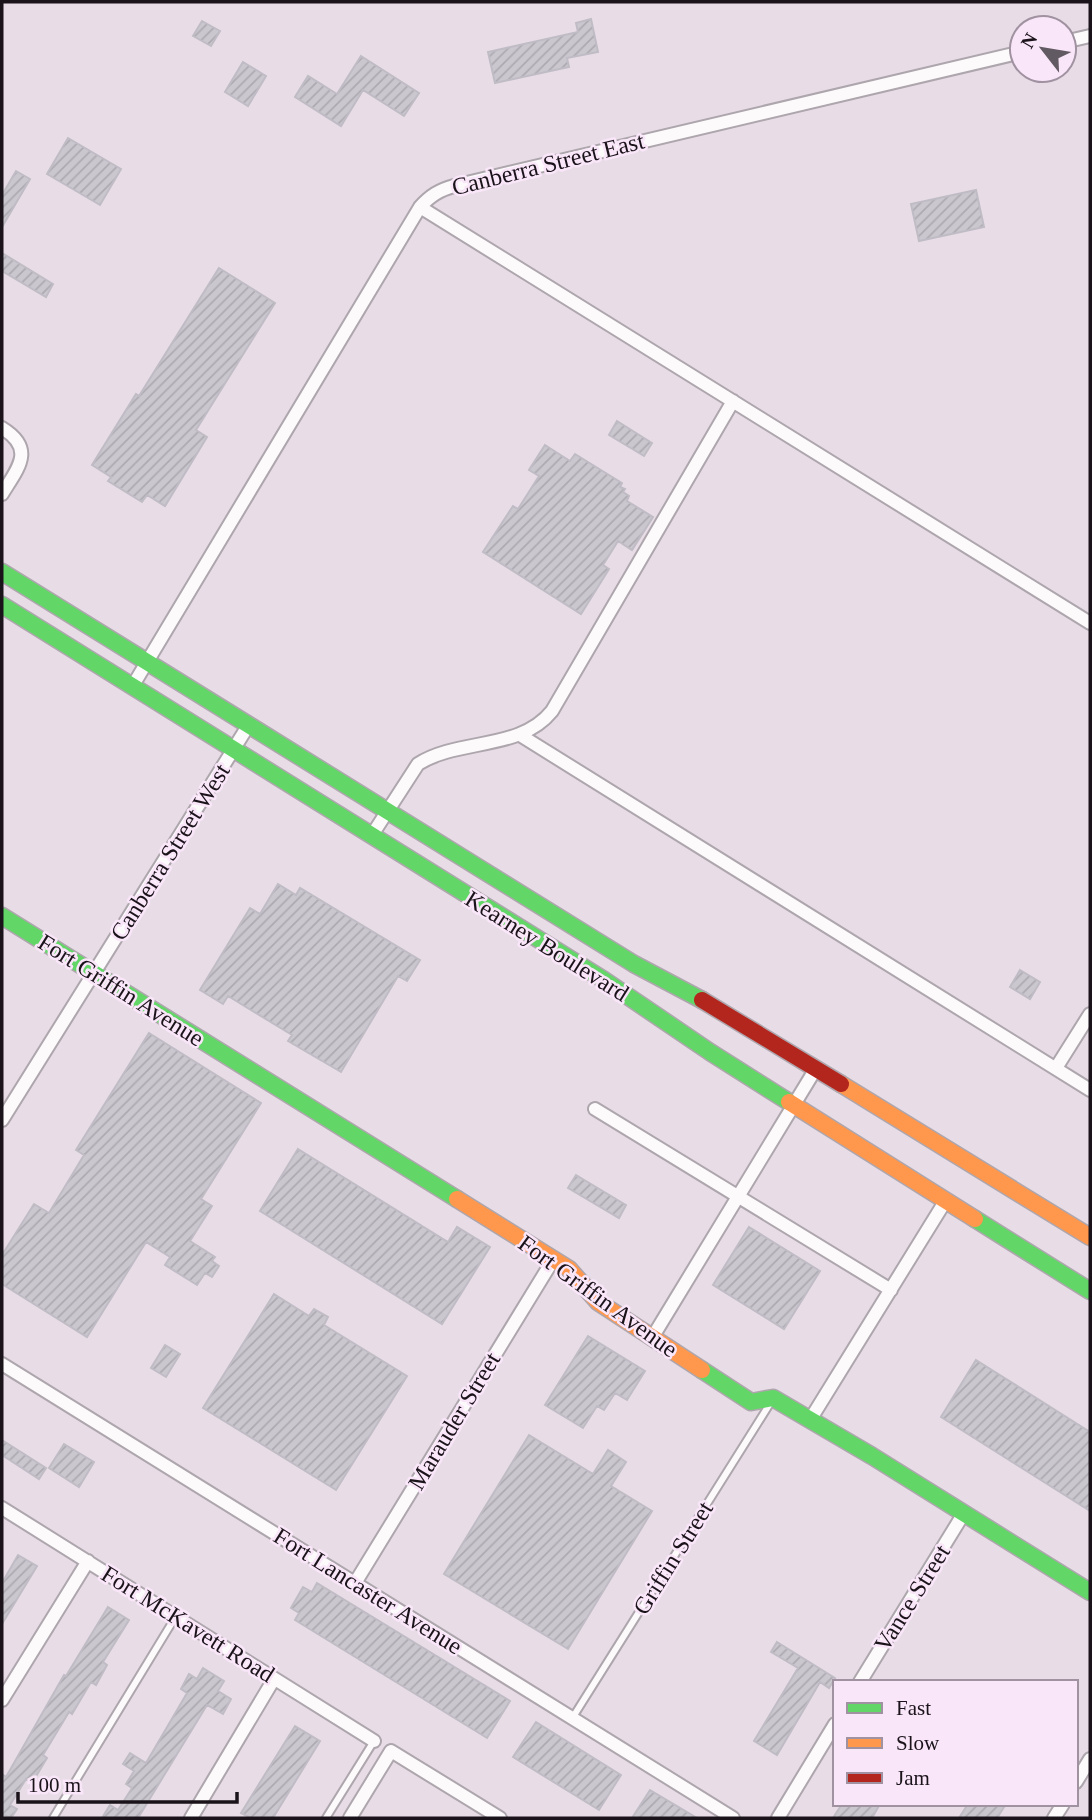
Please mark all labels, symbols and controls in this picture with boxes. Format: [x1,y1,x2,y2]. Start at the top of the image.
north arrow [1008,14,1078,84]
text: N [1016,29,1042,52]
street label: Canberra Street East [449,127,647,200]
street label: Canberra Street West [105,759,235,945]
street label: Kearney Boulevard [461,885,633,1007]
street label: Fort Griffin Avenue [34,929,208,1051]
street label: Fort Griffin Avenue [514,1230,682,1362]
street label: Marauder Street [403,1347,505,1494]
street label: Griffin Street [628,1496,718,1619]
street label: Fort Lancaster Avenue [269,1523,467,1659]
street label: Vance Street [869,1540,955,1656]
street label: Fort McKavett Road [97,1560,279,1688]
legend [833,1680,1078,1806]
text: Fast [896,1696,931,1720]
text: Slow [896,1731,940,1755]
scale bar [18,1760,236,1804]
text: Jam [896,1766,930,1790]
text: 100 m [28,1773,81,1797]

